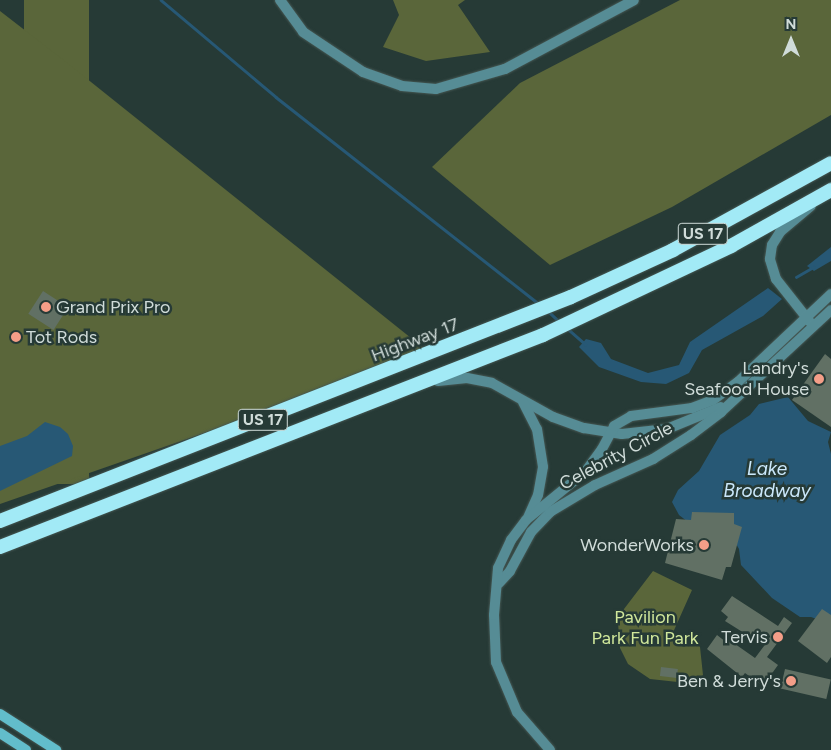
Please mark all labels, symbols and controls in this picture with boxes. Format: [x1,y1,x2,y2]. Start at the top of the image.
north arrow [766,15,816,65]
text: N [786,16,796,33]
road number: US 17 [677,220,729,248]
place label: Grand Prix Pro [56,296,170,318]
marker: Grand Prix Pro [40,301,52,313]
street label: Highway 17 [368,313,462,367]
place label: Tot Rods [26,326,97,348]
marker: Tot Rods [10,331,22,343]
place label: Landry's Seafood House [684,358,809,400]
marker: Landry's Seafood House [813,373,825,385]
road number: US 17 [237,406,289,434]
street label: Celebrity Circle [556,417,676,495]
water label: Lake Broadway [723,458,811,502]
place label: WonderWorks [580,534,694,556]
marker: WonderWorks [698,539,710,551]
park label: Pavilion Park Fun Park [591,607,699,650]
place label: Tervis [721,626,768,648]
marker: Tervis [772,631,784,643]
place label: Ben & Jerry's [677,670,781,692]
marker: Ben & Jerry's [785,675,797,687]

